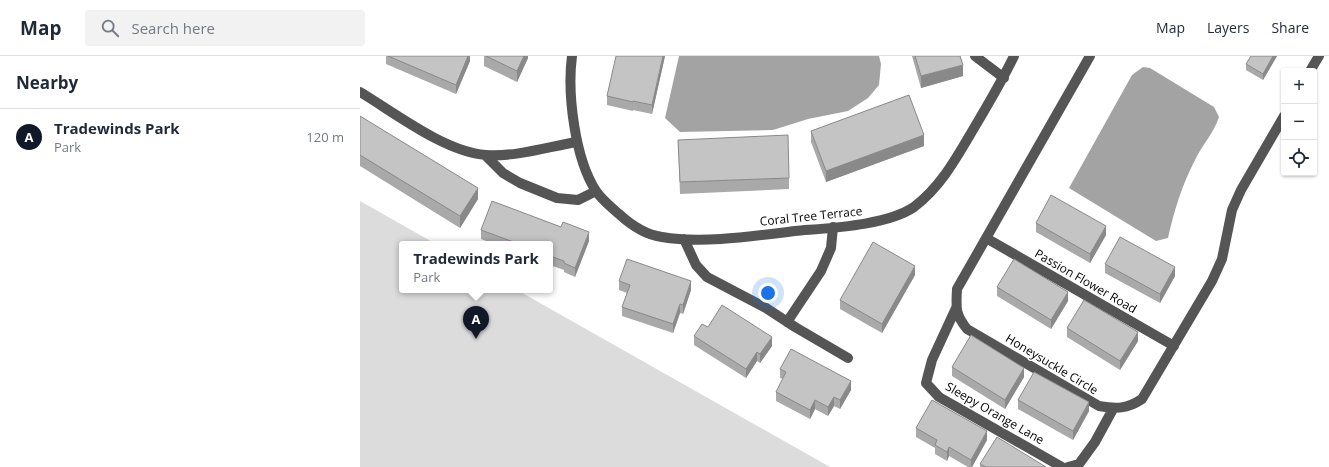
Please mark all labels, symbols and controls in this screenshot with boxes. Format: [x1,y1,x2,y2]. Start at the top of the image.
search box [85,10,365,46]
text: Map [20,15,61,41]
icon: search [99,17,121,39]
text: Search here [131,18,215,38]
text: Map [1156,18,1185,37]
text: Layers [1207,18,1249,37]
text: Share [1271,18,1309,37]
map controls [1281,68,1317,176]
button: + [1281,68,1317,104]
text: Nearby [16,71,78,94]
button: − [1281,104,1317,140]
text: Tradewinds Park [54,118,180,138]
text: A [25,128,33,146]
text: 120 m [306,128,344,146]
text: Park [54,138,81,156]
button: locate [1281,140,1317,176]
street label: Coral Tree Terrace [759,202,863,230]
popup [399,241,553,293]
street label: Passion Flower Road [1032,245,1140,317]
text: Tradewinds Park [413,248,539,268]
text: Park [413,268,440,286]
your location [758,283,778,303]
pin: A [463,306,489,339]
street label: Honeysuckle Circle [1003,330,1102,399]
street label: Sleepy Orange Lane [943,378,1048,448]

